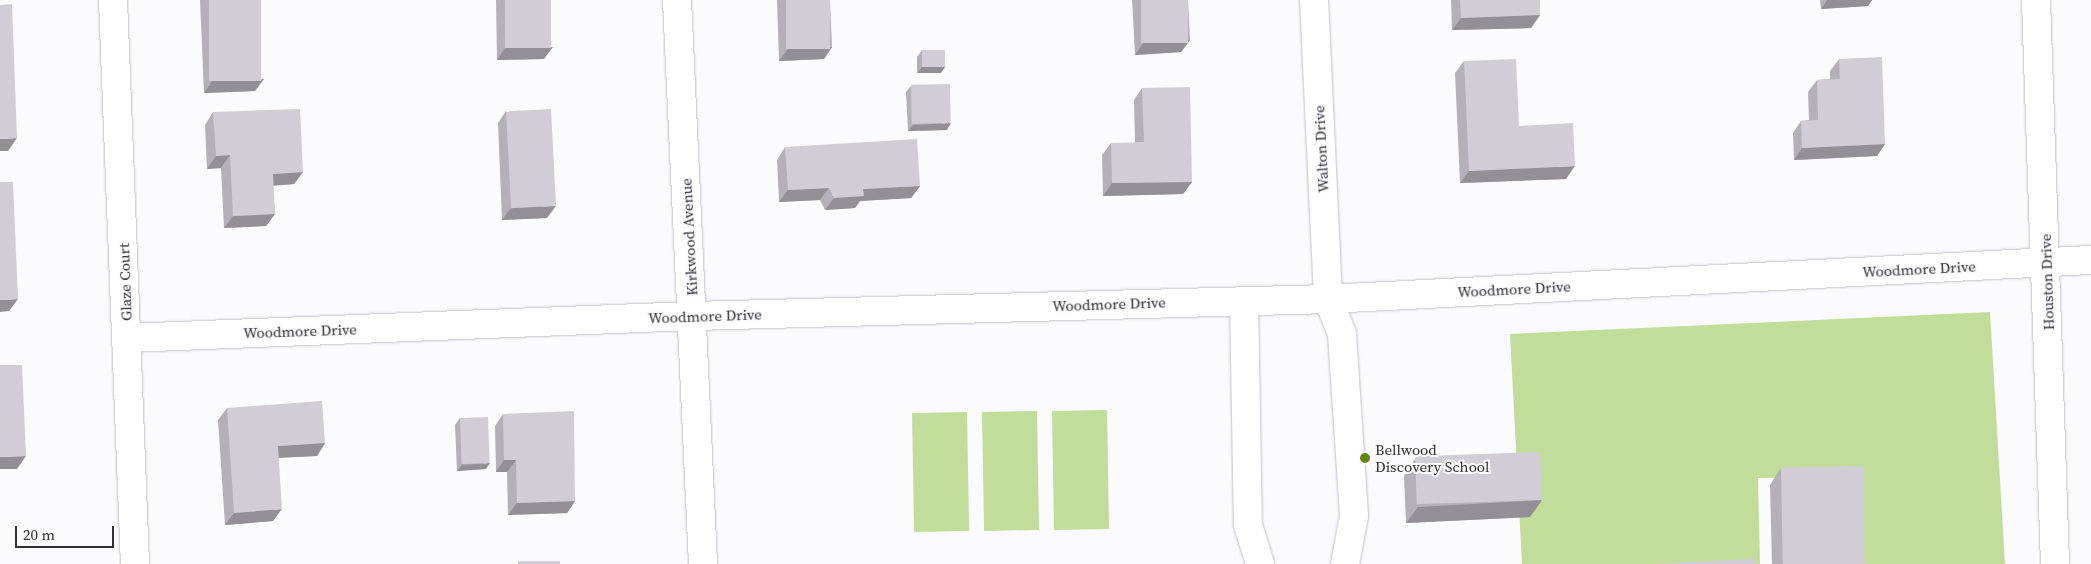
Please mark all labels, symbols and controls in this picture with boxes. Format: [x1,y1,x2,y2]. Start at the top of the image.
street label: Walton Drive [1310,105,1332,193]
street label: Kirkwood Avenue [677,178,701,296]
street label: Houston Drive [2036,233,2058,331]
street label: Glaze Court [115,243,135,321]
street label: Woodmore Drive [1862,257,1976,281]
street label: Woodmore Drive [1457,277,1571,301]
street label: Woodmore Drive [1052,293,1166,315]
street label: Woodmore Drive [648,305,762,327]
street label: Woodmore Drive [243,320,357,342]
place label: Bellwood Discovery School [1375,440,1489,475]
marker: Bellwood Discovery School [1359,452,1371,464]
scale bar [18,516,116,548]
text: 20 m [23,524,55,545]

